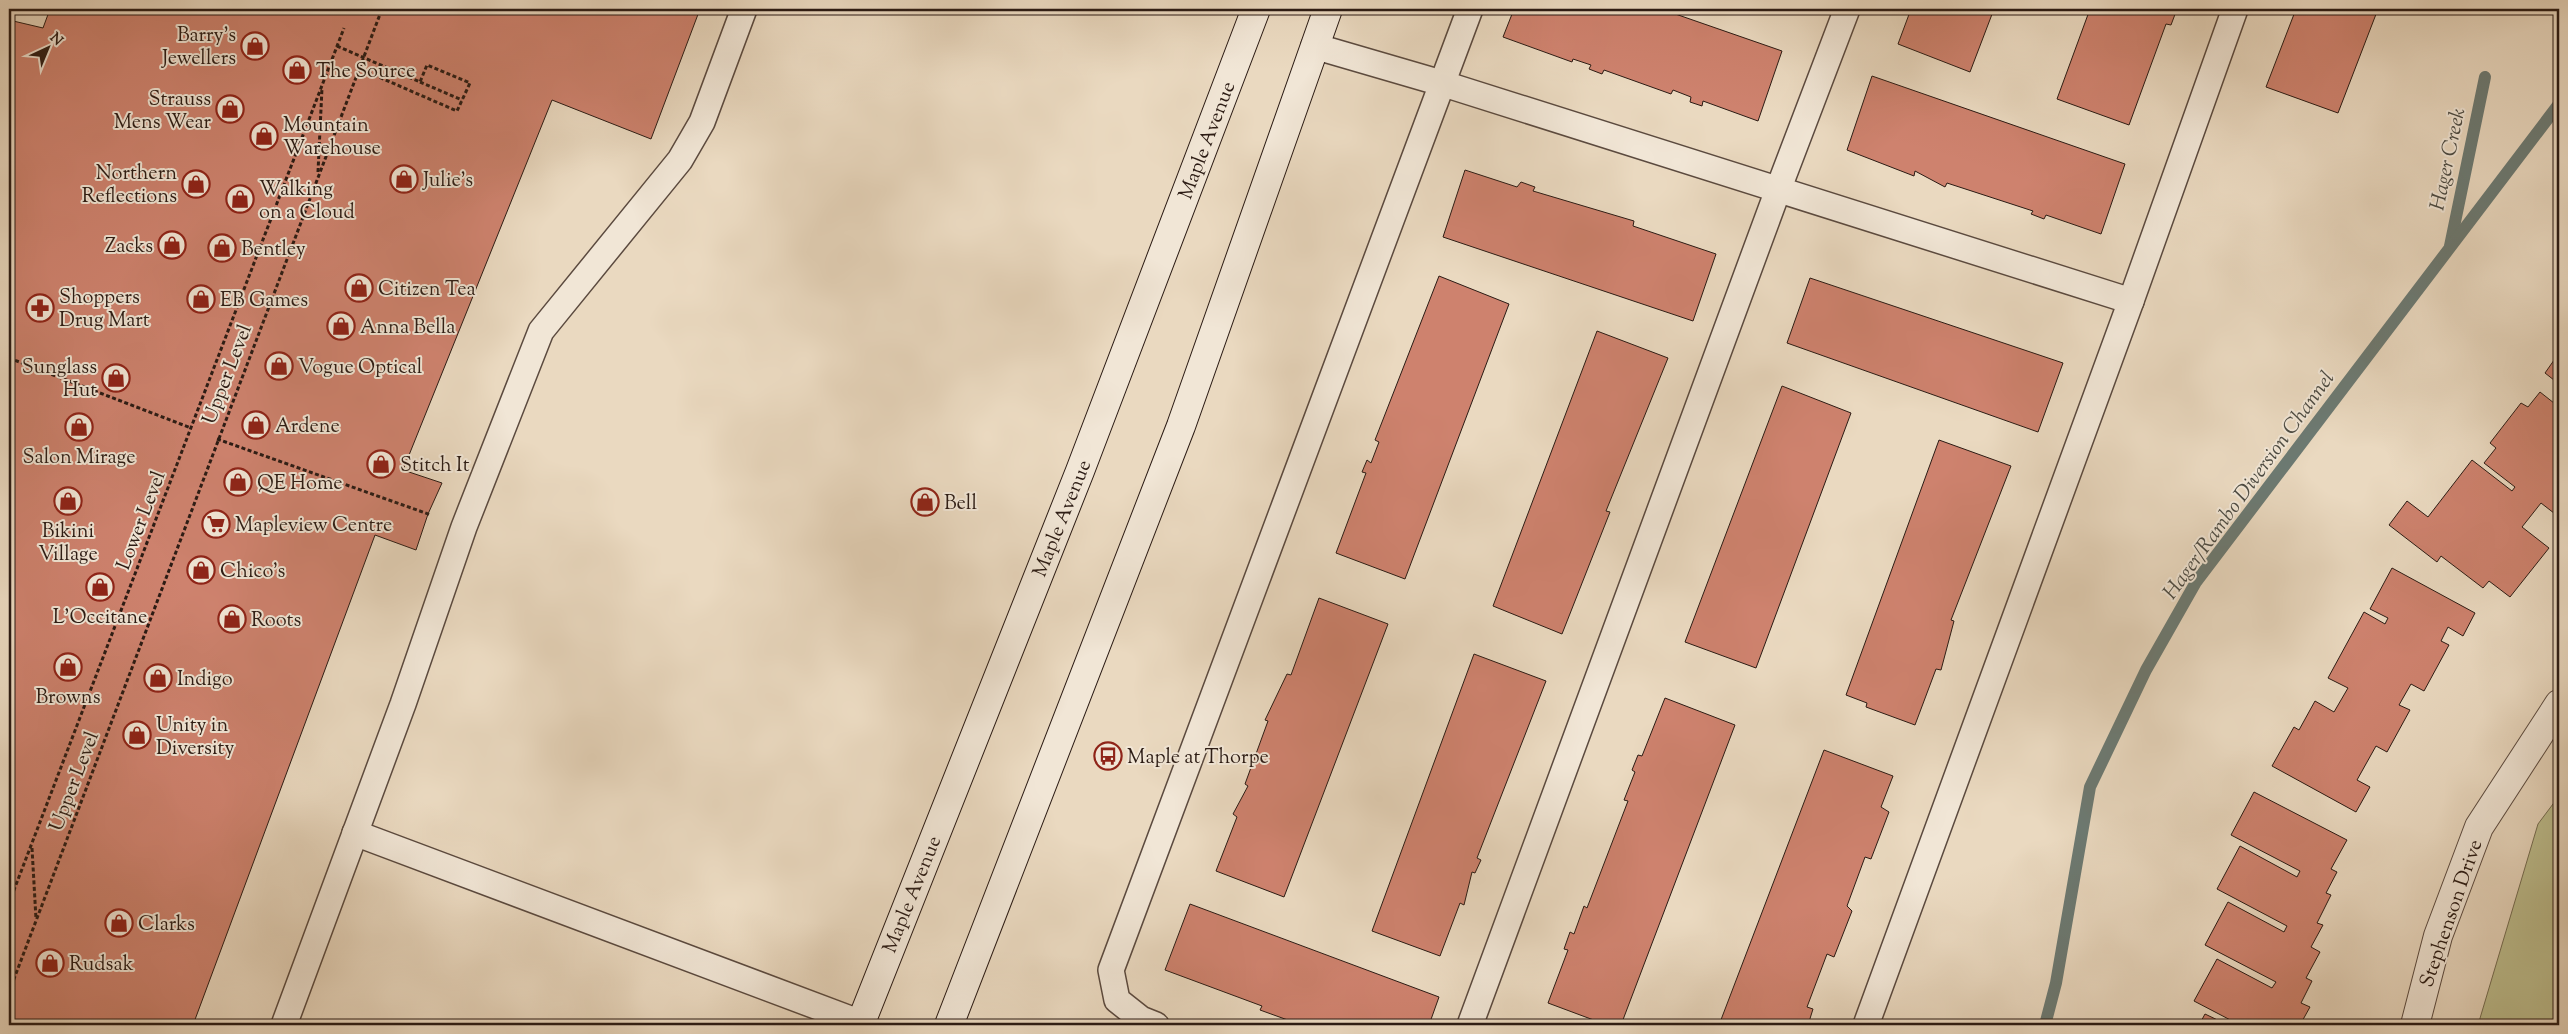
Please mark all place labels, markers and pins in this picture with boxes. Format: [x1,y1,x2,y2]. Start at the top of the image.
place label: Barry's Jewellers [161,22,236,74]
shop icon: Barry's Jewellers [240,31,270,61]
shop icon: The Source [282,55,312,85]
place label: The Source [316,58,415,87]
place label: Strauss Mens Wear [114,86,211,138]
shop icon: Strauss Mens Wear [215,94,245,124]
place label: Mountain Warehouse [283,112,381,164]
shop icon: Mountain Warehouse [249,121,279,151]
place label: Northern Reflections [82,160,177,212]
shop icon: Julie's [389,164,419,194]
place label: Julie's [422,167,473,196]
shop icon: Northern Reflections [181,169,211,199]
place label: Walking on a Cloud [259,176,355,228]
shop icon: Walking on a Cloud [225,184,255,214]
shop icon: Zacks [157,230,187,260]
place label: Zacks [105,233,153,262]
shop icon: Bentley [207,233,237,263]
place label: Bentley [241,236,306,265]
shop icon: Citizen Tea [344,273,374,303]
place label: Citizen Tea [378,276,476,305]
place label: Shoppers Drug Mart [59,284,150,336]
shop icon: EB Games [186,284,216,314]
place label: EB Games [220,287,308,316]
pharmacy icon: Shoppers Drug Mart [25,293,55,323]
shop icon: Anna Bella [326,311,356,341]
place label: Anna Bella [360,314,456,343]
shop icon: Vogue Optical [264,351,294,381]
place label: Sunglass Hut [22,354,97,406]
place label: Vogue Optical [298,354,423,383]
shop icon: Sunglass Hut [101,363,131,393]
shop icon: Ardene [241,410,271,440]
shop icon: Salon Mirage [64,412,94,442]
place label: Ardene [275,413,340,442]
place label: Salon Mirage [23,444,135,473]
shop icon: Stitch It [366,449,396,479]
place label: Stitch It [400,452,470,481]
shop icon: QE Home [223,467,253,497]
place label: QE Home [257,470,343,499]
shop icon: Bikini Village [53,486,83,516]
shop icon: Bell [910,487,940,517]
place label: Bell [944,490,977,519]
supermarket icon: Mapleview Centre [201,509,231,539]
place label: Mapleview Centre [235,512,392,541]
place label: Bikini Village [38,518,98,570]
shop icon: Chico's [186,555,216,585]
place label: Chico's [220,558,286,587]
shop icon: L'Occitane [85,572,115,602]
place label: L'Occitane [53,604,147,633]
shop icon: Roots [217,604,247,634]
place label: Roots [251,607,301,636]
shop icon: Browns [53,652,83,682]
shop icon: Indigo [143,663,173,693]
place label: Indigo [177,666,233,695]
place label: Browns [35,684,101,713]
place label: Unity in Diversity [156,712,234,764]
shop icon: Unity in Diversity [122,720,152,750]
bus stop icon: Maple at Thorpe [1093,741,1123,771]
place label: Maple at Thorpe [1127,744,1269,773]
shop icon: Clarks [104,908,134,938]
place label: Clarks [138,911,195,940]
shop icon: Rudsak [35,948,65,978]
place label: Rudsak [69,951,134,980]

